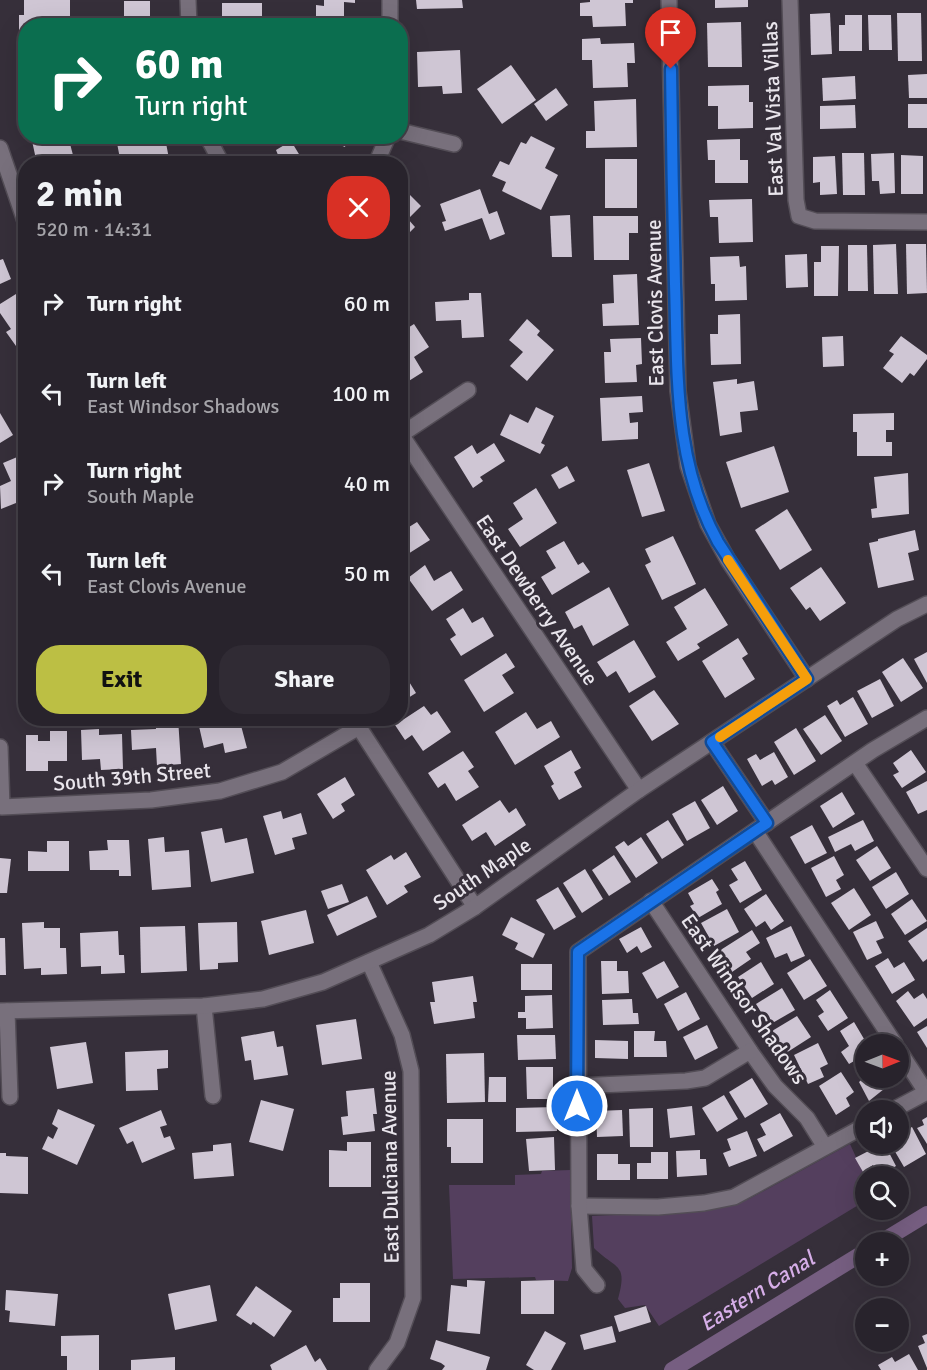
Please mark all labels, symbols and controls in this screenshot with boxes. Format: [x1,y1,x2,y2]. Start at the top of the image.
pin [645,7,696,69]
icon: arrive [654,16,687,49]
street label: East Val Vista Villas [757,21,789,197]
text: 60 m [135,39,224,90]
icon: right [36,42,114,120]
text: Turn right [135,90,248,123]
text: 2 min [36,172,123,217]
button: close [327,176,390,239]
text: 520 m · 14:31 [36,217,152,242]
street label: East Clovis Avenue [641,219,669,387]
icon: right [36,287,69,320]
text: Turn right [87,290,182,317]
text: 60 m [344,290,390,317]
text: Turn left [87,367,167,394]
icon: left [36,377,69,410]
text: 100 m [332,380,390,407]
text: East Windsor Shadows [87,394,279,419]
text: Turn right [87,457,182,484]
icon: right [36,467,69,500]
text: 40 m [344,470,390,497]
text: South Maple [87,484,194,509]
street label: East Dewberry Avenue [470,510,604,690]
text: Turn left [87,547,167,574]
icon: left [36,557,69,590]
text: 50 m [344,560,390,587]
text: East Clovis Avenue [87,574,246,599]
button: Exit [36,645,207,714]
button: Share [219,645,390,714]
street label: South 39th Street [52,757,212,797]
street label: South Maple [428,832,536,916]
street label: East Windsor Shadows [675,909,813,1089]
north arrow [855,1034,909,1088]
map controls [855,1034,909,1352]
street label: East Dulciana Avenue [375,1070,405,1264]
position arrow [545,1074,609,1138]
button: sound [855,1100,909,1154]
button: search [855,1166,909,1220]
button: + [855,1232,909,1286]
water label: Eastern Canal [695,1244,821,1337]
button: − [855,1298,909,1352]

